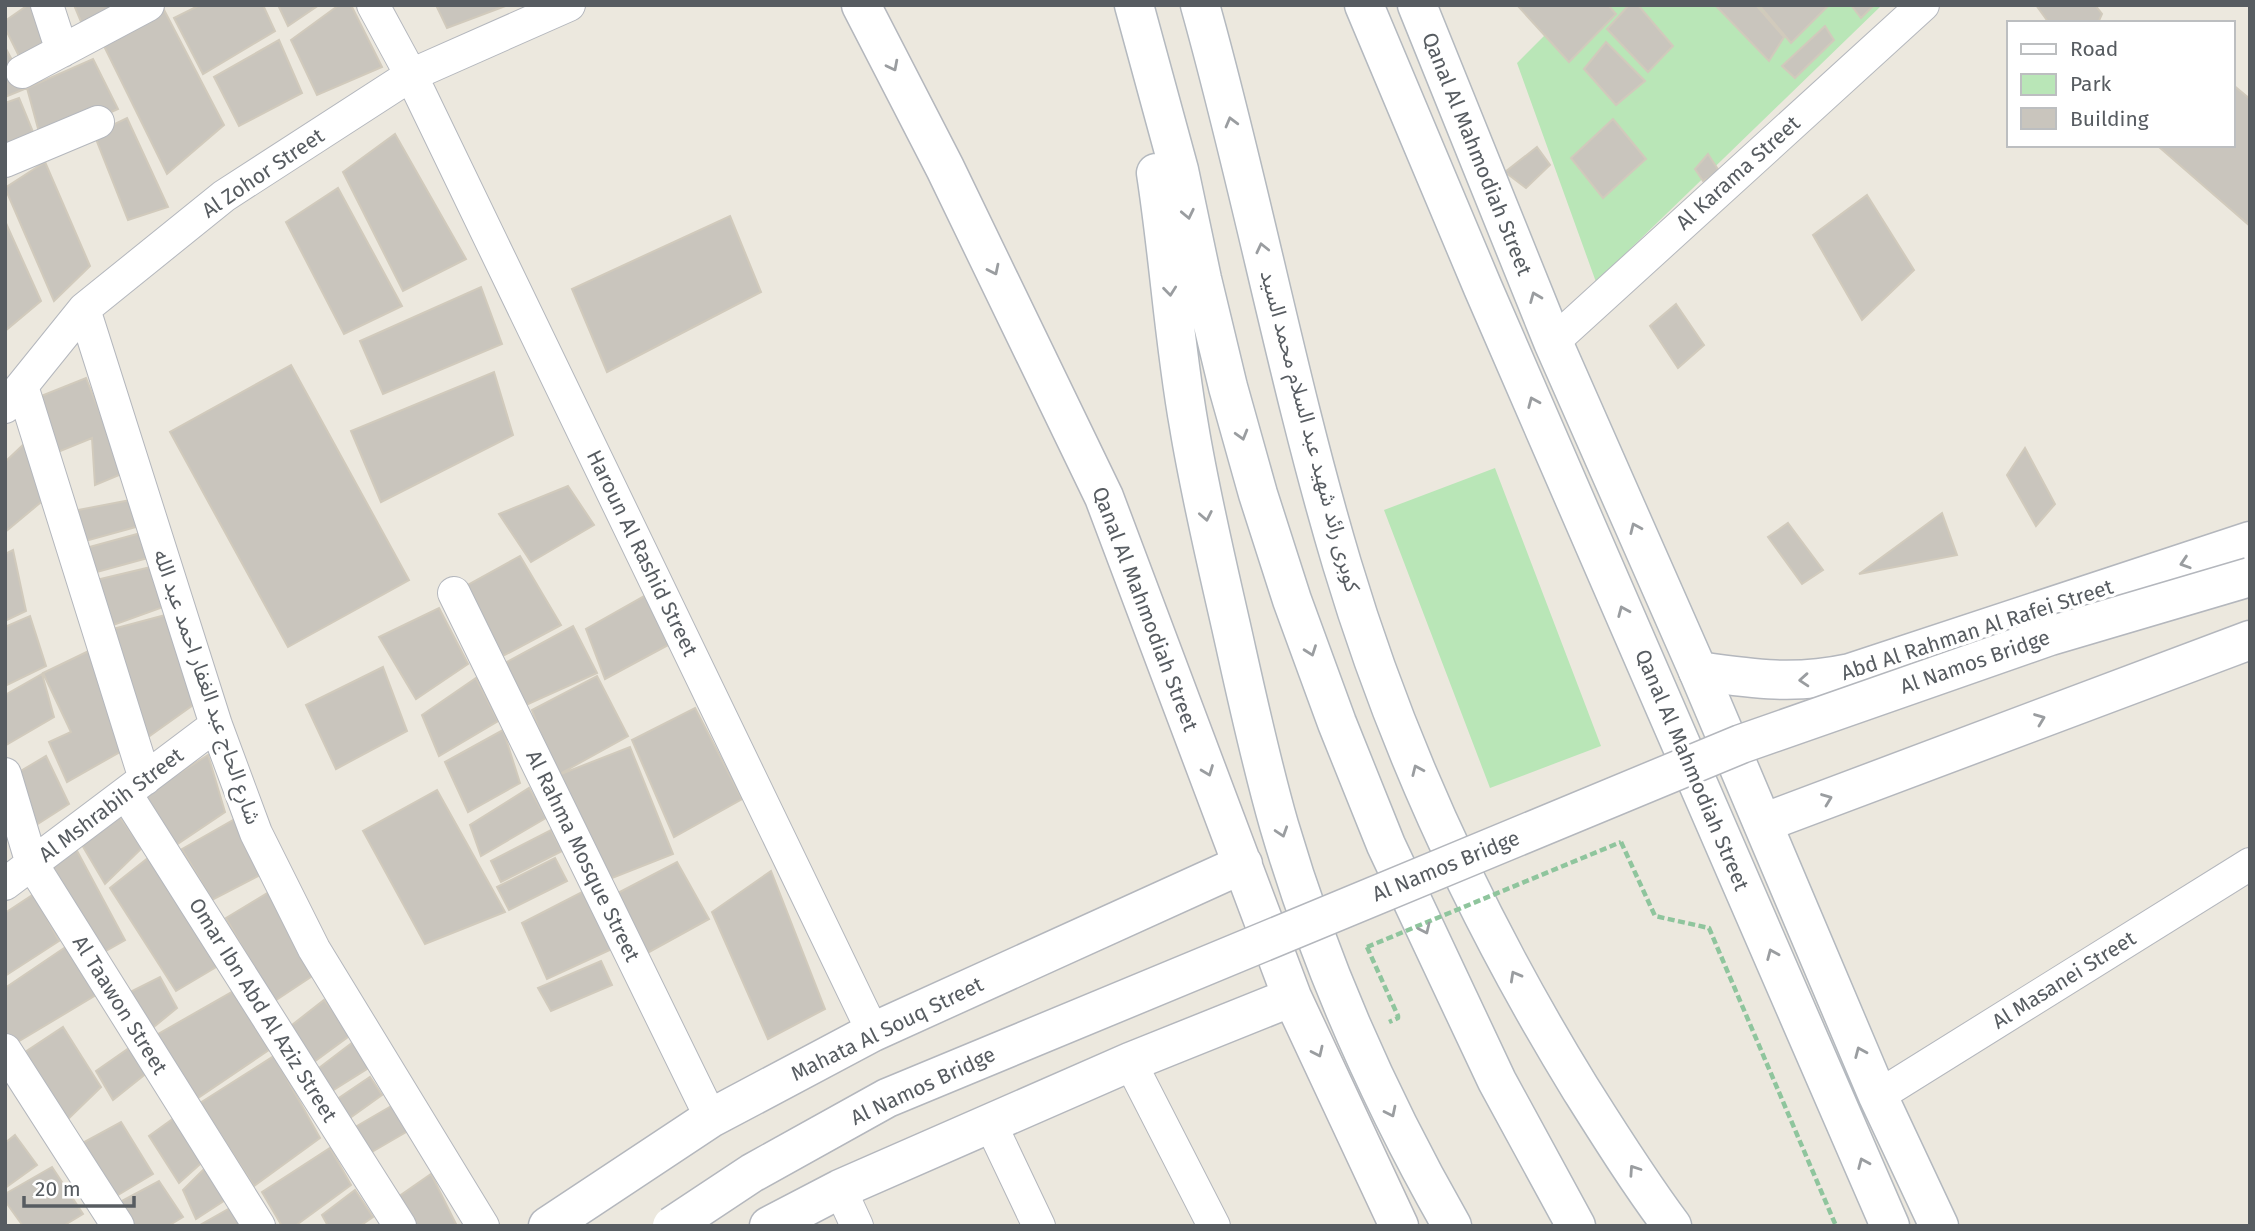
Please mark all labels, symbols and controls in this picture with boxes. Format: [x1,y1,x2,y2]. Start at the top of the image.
legend [2007,21,2234,147]
street label: Qanal Al Mahmodiah Street [1416,29,1538,280]
text: Road [2070,36,2118,62]
one-way arrow [884,59,898,71]
text: Park [2070,71,2112,97]
text: Building [2070,106,2149,132]
street label: Al Karama Street [1671,110,1806,236]
one-way arrow [1225,116,1239,128]
street label: Al Zohor Street [197,122,329,223]
one-way arrow [1180,208,1195,220]
one-way arrow [1256,242,1271,254]
one-way arrow [986,263,1000,275]
street label: كوبرى رائد شهيد عبد السلام محمد السيد [1252,267,1366,596]
one-way arrow [1162,286,1177,297]
one-way arrow [1529,292,1543,304]
one-way arrow [1527,397,1541,409]
one-way arrow [1233,428,1248,440]
street label: Haroun Al Rashid Street [581,446,703,661]
street label: Qanal Al Mahmodiah Street [1086,483,1204,735]
one-way arrow [1197,510,1212,522]
one-way arrow [1629,523,1643,535]
street label: شارع الحاج عبد الغفار احمد عبد الله [146,546,266,828]
one-way arrow [2179,555,2192,569]
street label: Abd Al Rahman Al Rafei Street [1838,574,2117,686]
one-way arrow [1617,606,1631,618]
street label: Al Namos Bridge [1897,624,2053,700]
one-way arrow [1303,645,1317,657]
street label: Qanal Al Mahmodiah Street [1629,645,1755,895]
one-way arrow [1798,672,1809,687]
one-way arrow [2033,713,2045,727]
street label: Al Mshrabih Street [34,742,189,868]
street label: Al Rahma Mosque Street [520,746,646,966]
one-way arrow [1199,765,1213,777]
one-way arrow [1411,765,1425,778]
one-way arrow [1820,793,1833,807]
street label: Al Namos Bridge [1369,825,1523,907]
one-way arrow [1273,826,1288,838]
street label: Omar Ibn Abd Al Aziz Street [183,893,343,1127]
one-way arrow [1417,922,1431,935]
street label: Al Masanei Street [1987,925,2141,1035]
street label: Al Taawon Street [67,931,173,1079]
one-way arrow [1766,949,1780,962]
one-way arrow [1510,970,1523,983]
street label: Mahata Al Souq Street [787,971,988,1087]
street label: Al Namos Bridge [847,1041,999,1131]
one-way arrow [1310,1044,1324,1057]
one-way arrow [1854,1047,1868,1059]
one-way arrow [1383,1105,1397,1117]
one-way arrow [1857,1158,1871,1170]
scale bar [24,1164,135,1208]
one-way arrow [1629,1164,1642,1177]
text: 20 m [35,1176,81,1202]

